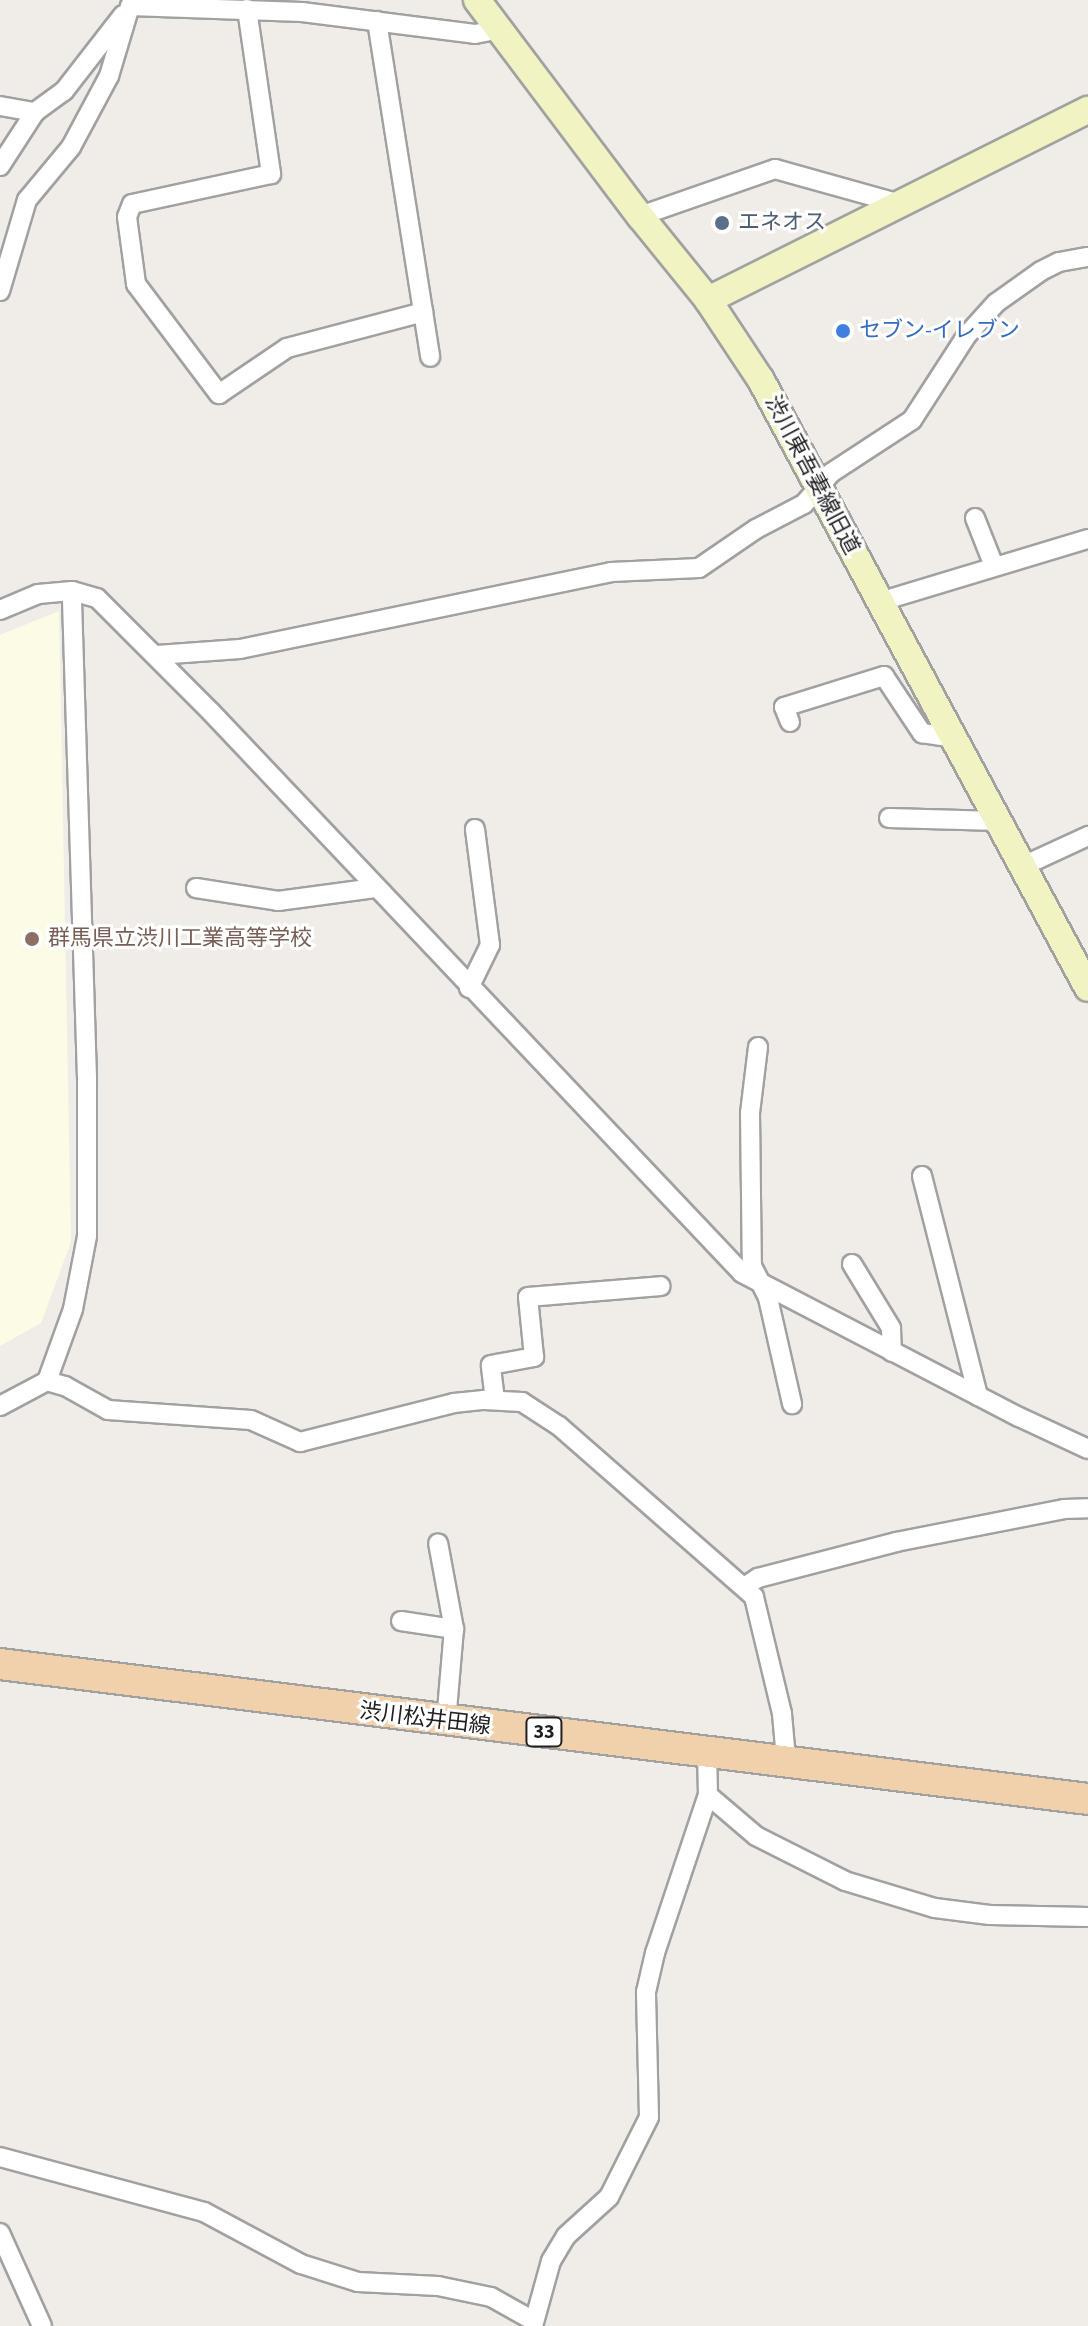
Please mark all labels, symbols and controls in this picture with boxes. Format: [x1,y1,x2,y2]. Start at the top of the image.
place label: エネオス [738,210,826,236]
marker: エネオス [713,214,731,232]
place label: セブン-イレブン [859,318,1020,344]
marker: セブン-イレブン [834,322,852,340]
street label: 渋川東吾妻線旧道 [759,391,865,559]
place label: 群馬県立渋川工業高等学校 [48,926,312,952]
marker: 群馬県立渋川工業高等学校 [23,930,41,948]
street label: 渋川松井田線 [358,1698,492,1740]
road number: 33 [524,1716,564,1748]

